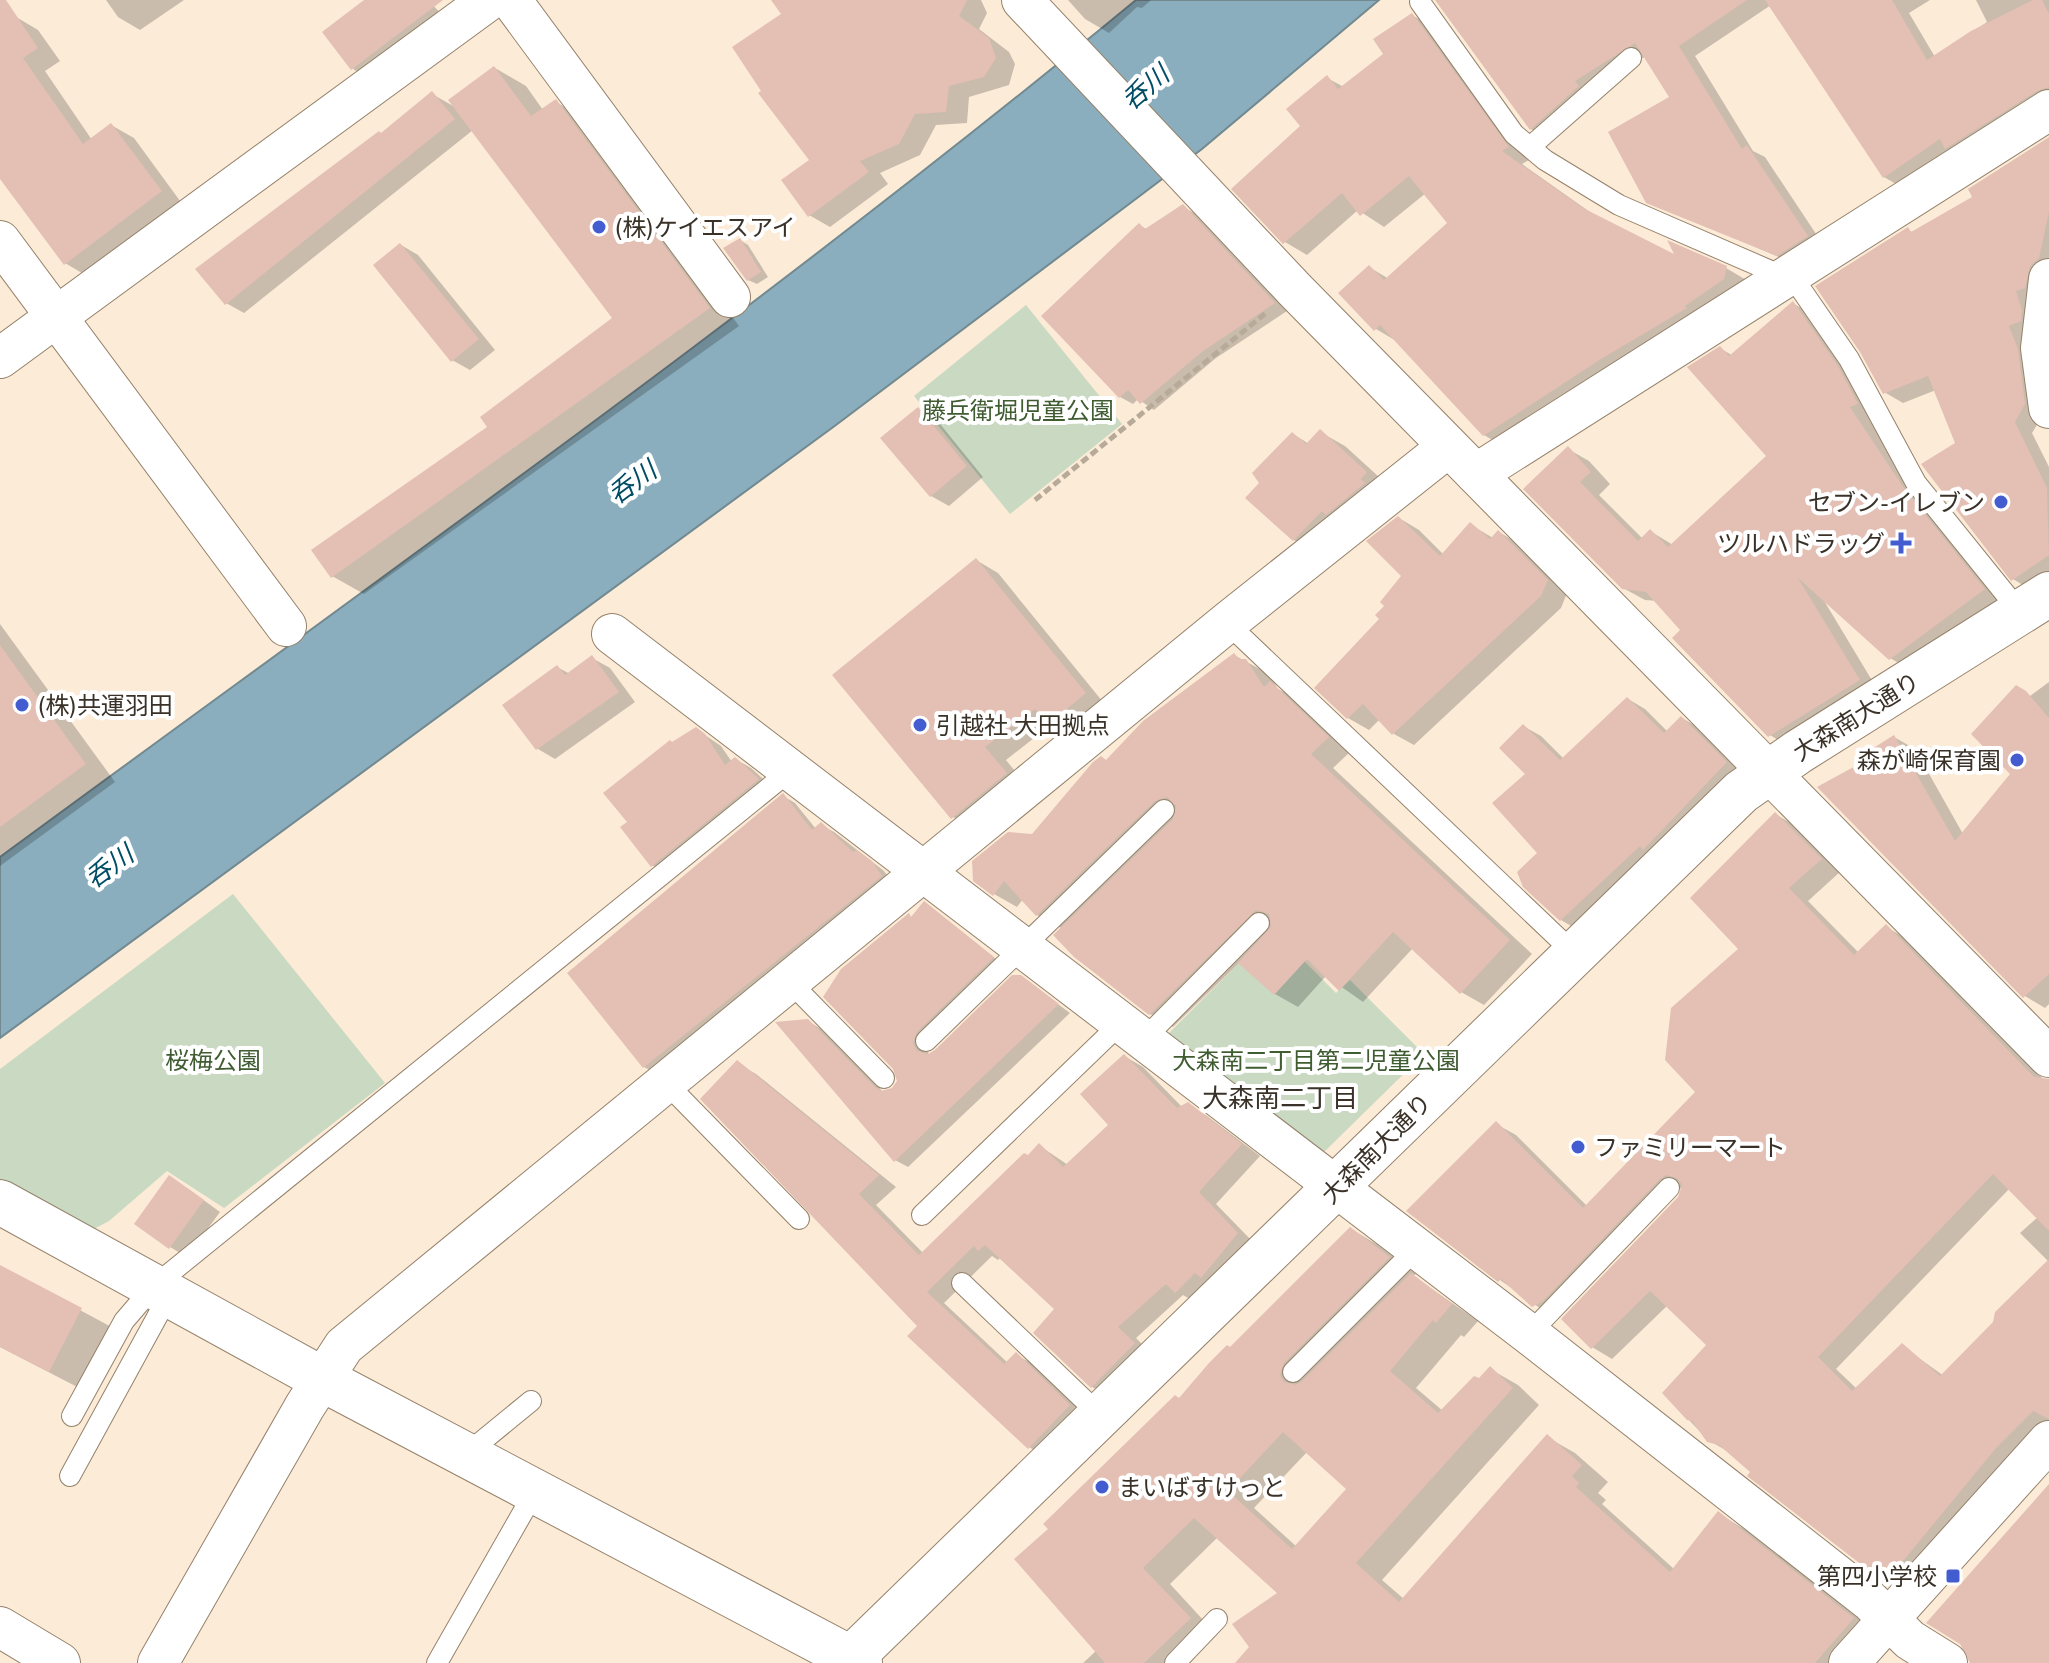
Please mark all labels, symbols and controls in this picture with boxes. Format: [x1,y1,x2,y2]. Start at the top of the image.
water label: 呑川 [1115,56,1177,116]
place label: (株)ケイエスアイ [615,213,796,241]
marker: (株)ケイエスアイ [590,218,608,236]
park label: 藤兵衛堀児童公園 [922,396,1114,424]
water label: 呑川 [602,452,665,510]
place label: セブン-イレブン [1808,488,1985,516]
marker: セブン-イレブン [1992,493,2010,511]
place label: ツルハドラッグ [1717,529,1885,557]
marker: ツルハドラッグ [1892,534,1910,552]
street label: 大森南大通り [1788,666,1924,766]
place label: (株)共運羽田 [38,691,173,719]
marker: (株)共運羽田 [13,696,31,714]
place label: 引越社 大田拠点 [936,711,1110,739]
marker: 引越社 大田拠点 [911,716,929,734]
place label: 森が崎保育園 [1857,746,2001,774]
marker: 森が崎保育園 [2008,751,2026,769]
water label: 呑川 [79,836,142,894]
park label: 桜梅公園 [165,1046,261,1074]
park label: 大森南二丁目第二児童公園 [1172,1046,1460,1074]
district label: 大森南二丁目 [1202,1082,1358,1113]
street label: 大森南大通り [1315,1087,1437,1209]
place label: ファミリーマート [1594,1133,1786,1161]
marker: ファミリーマート [1569,1138,1587,1156]
place label: まいばすけっと [1118,1473,1286,1501]
marker: まいばすけっと [1093,1478,1111,1496]
place label: 第四小学校 [1817,1562,1937,1590]
marker: 第四小学校 [1944,1567,1962,1585]

